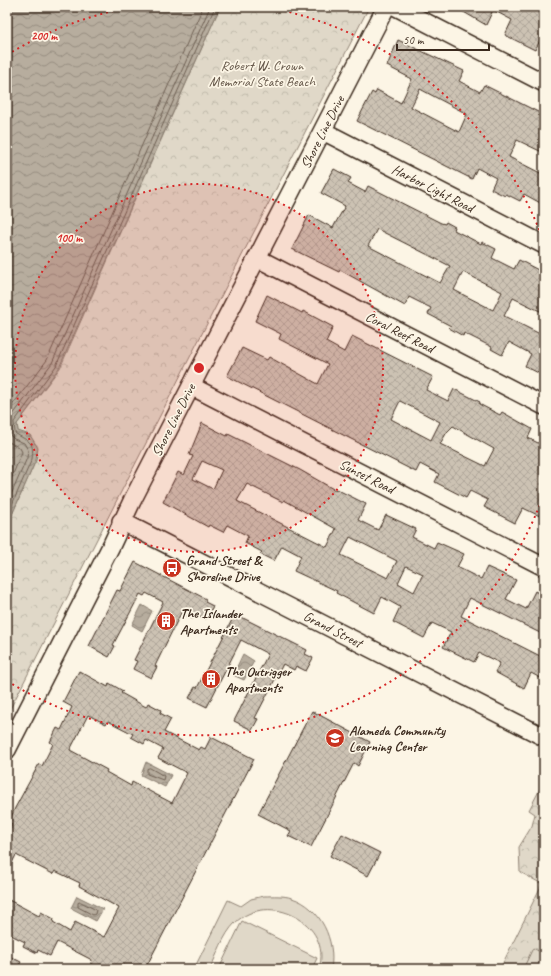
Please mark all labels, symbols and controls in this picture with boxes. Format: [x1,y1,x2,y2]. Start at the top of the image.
scale bar [397,26,489,52]
text: 200 m [31,28,58,44]
text: 50 m [403,32,425,48]
park label: Robert W. Crown Memorial State Beach [209,57,316,90]
street label: Shore Line Drive [297,92,349,171]
street label: Harbor Light Road [389,161,479,217]
text: 100 m [56,230,83,246]
street label: Coral Reef Road [363,308,439,358]
centre of rings [192,361,206,375]
street label: Shore Line Drive [148,380,200,459]
street label: Sunset Road [336,455,399,499]
place label: Grand Street & Shoreline Drive [186,552,264,585]
bus stop icon: Grand Street & Shoreline Drive [161,557,183,579]
place label: The Islander Apartments [180,605,244,638]
street label: Grand Street [301,608,367,652]
building icon: The Islander Apartments [155,610,177,632]
place label: The Outrigger Apartments [225,663,293,696]
building icon: The Outrigger Apartments [200,668,222,690]
place label: Alameda Community Learning Center [349,722,446,755]
school or university icon: Alameda Community Learning Center [324,727,346,749]

